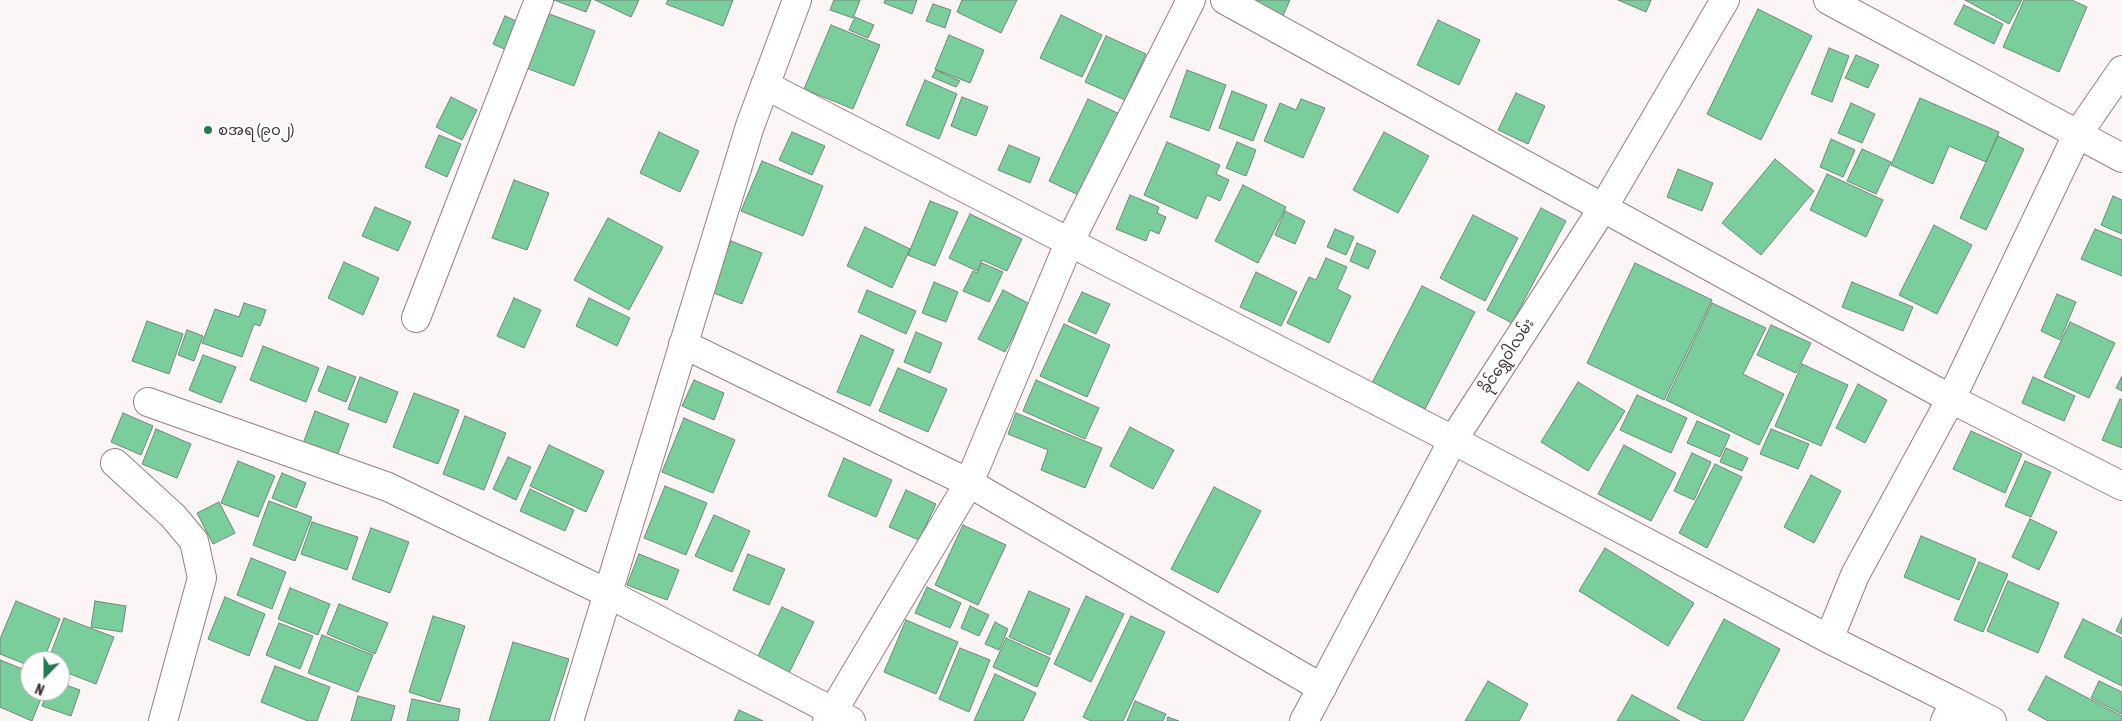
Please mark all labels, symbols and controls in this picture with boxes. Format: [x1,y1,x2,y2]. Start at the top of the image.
place label: စအရ (၉၀၂) [218,121,294,139]
marker: စအရ (၉၀၂) [202,124,214,136]
street label: ခိုင်ရွှေဝါလမ်း [1476,315,1538,397]
north arrow [20,651,70,701]
text: N [33,680,47,698]

